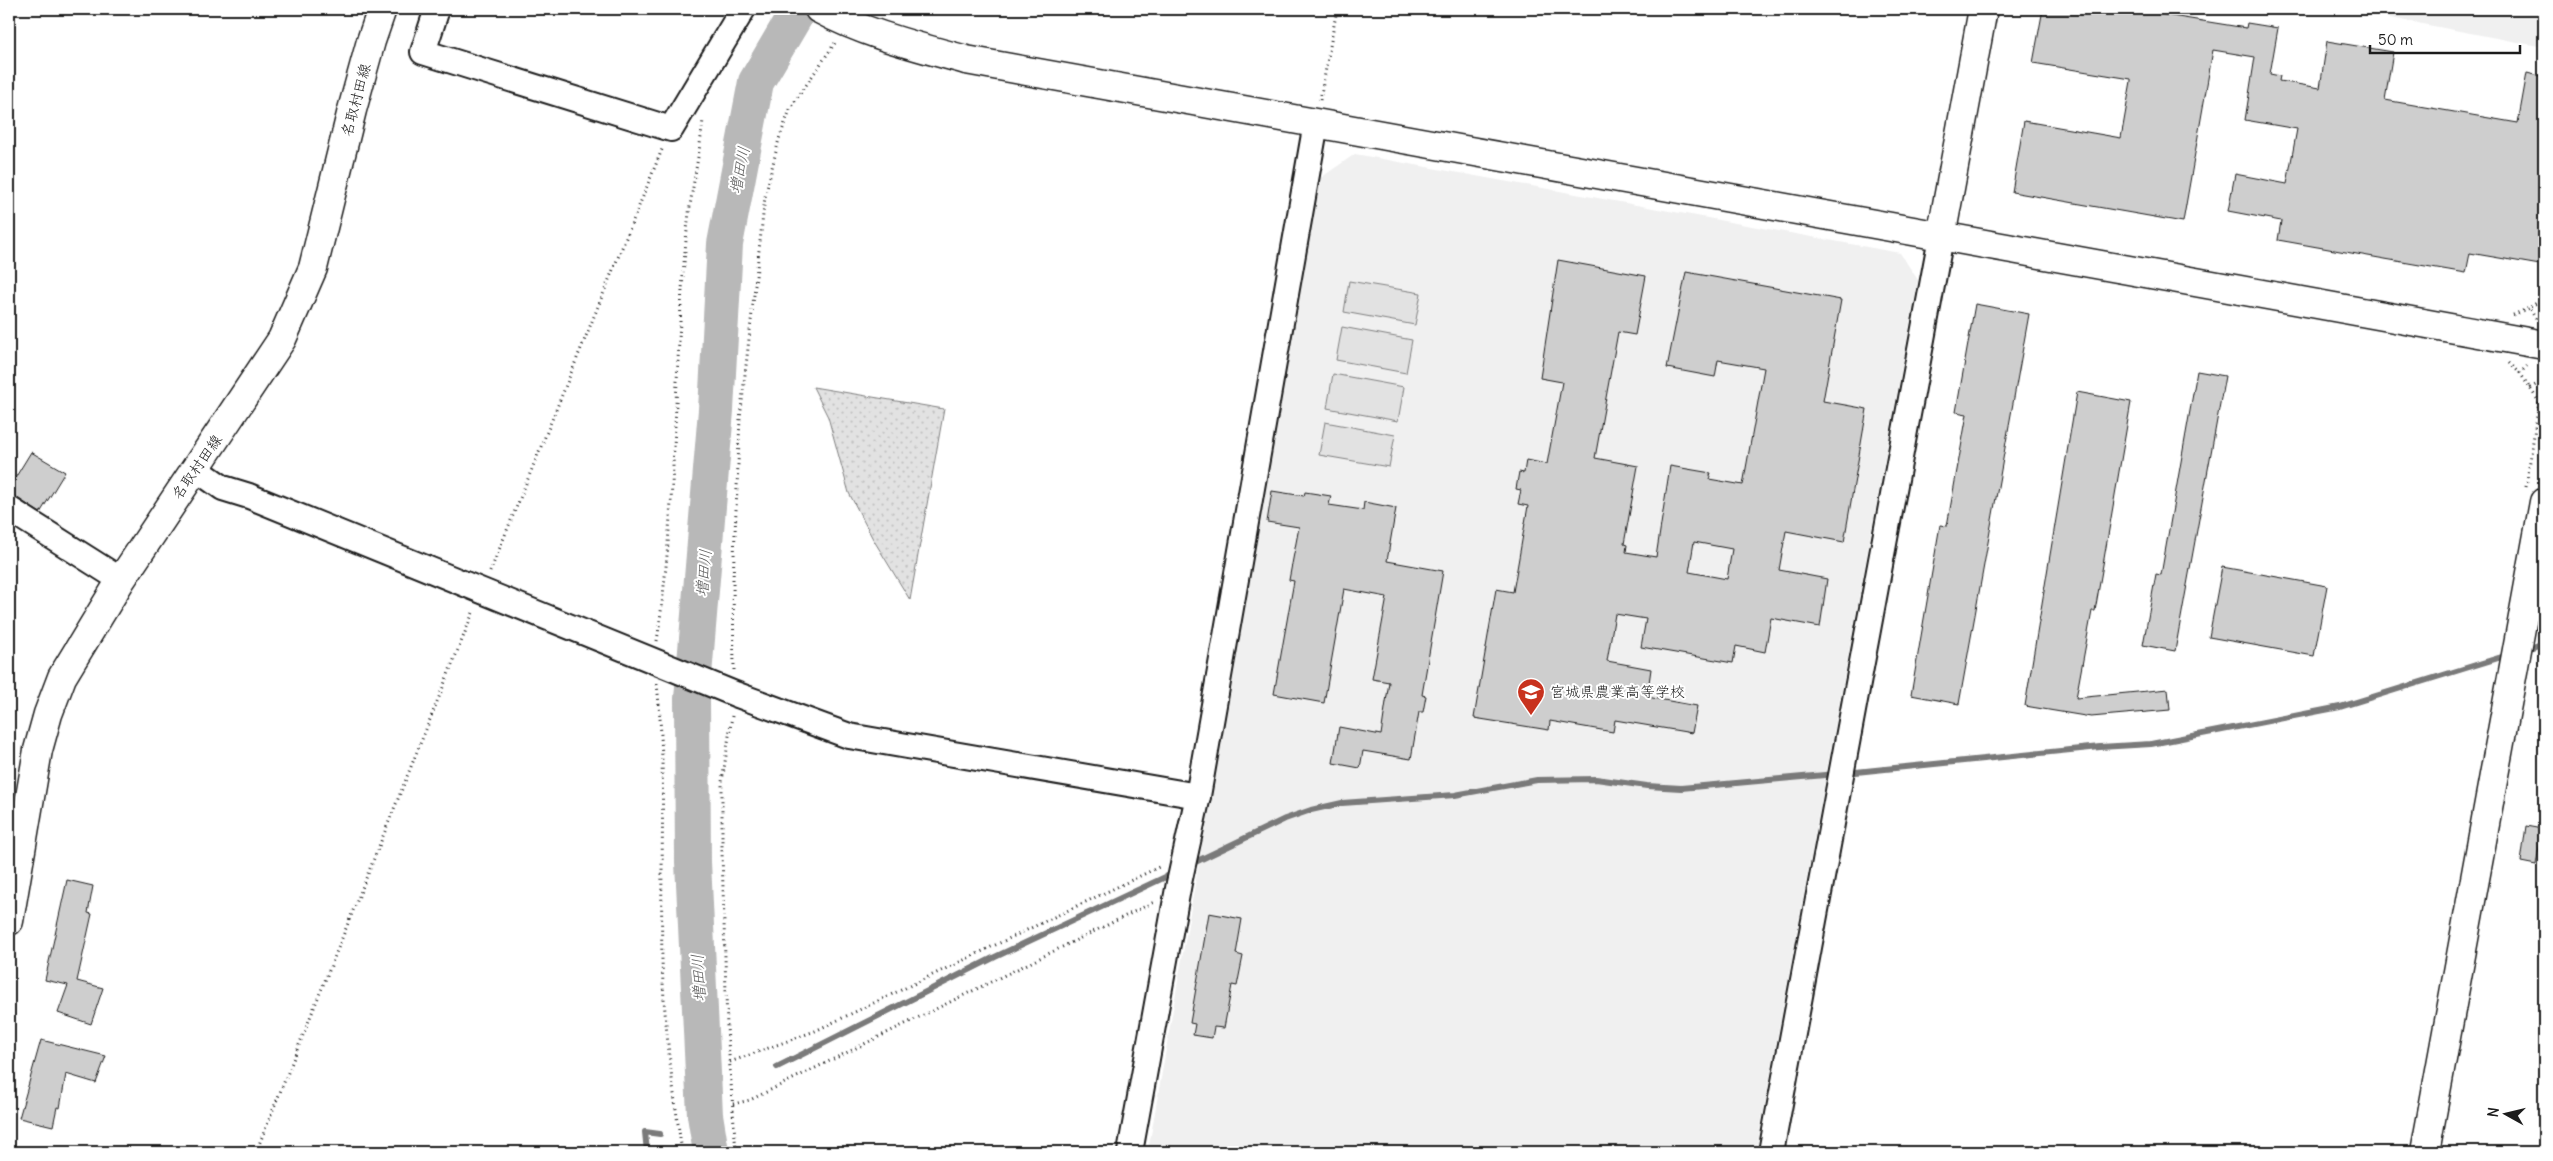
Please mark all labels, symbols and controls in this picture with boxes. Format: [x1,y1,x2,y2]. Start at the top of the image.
scale bar [2370,22,2520,54]
text: 50 m [2378,30,2413,49]
street label: 名取村田線 [337,61,374,139]
water label: 増田川 [725,145,753,195]
street label: 名取村田線 [167,431,226,503]
water label: 増田川 [691,548,715,598]
school or university icon: 宮城県農業高等学校 [1516,677,1546,716]
place label: 宮城県農業高等学校 [1550,682,1685,701]
water label: 増田川 [687,954,709,1002]
north arrow [2480,1088,2530,1138]
text: N [2484,1106,2503,1118]

